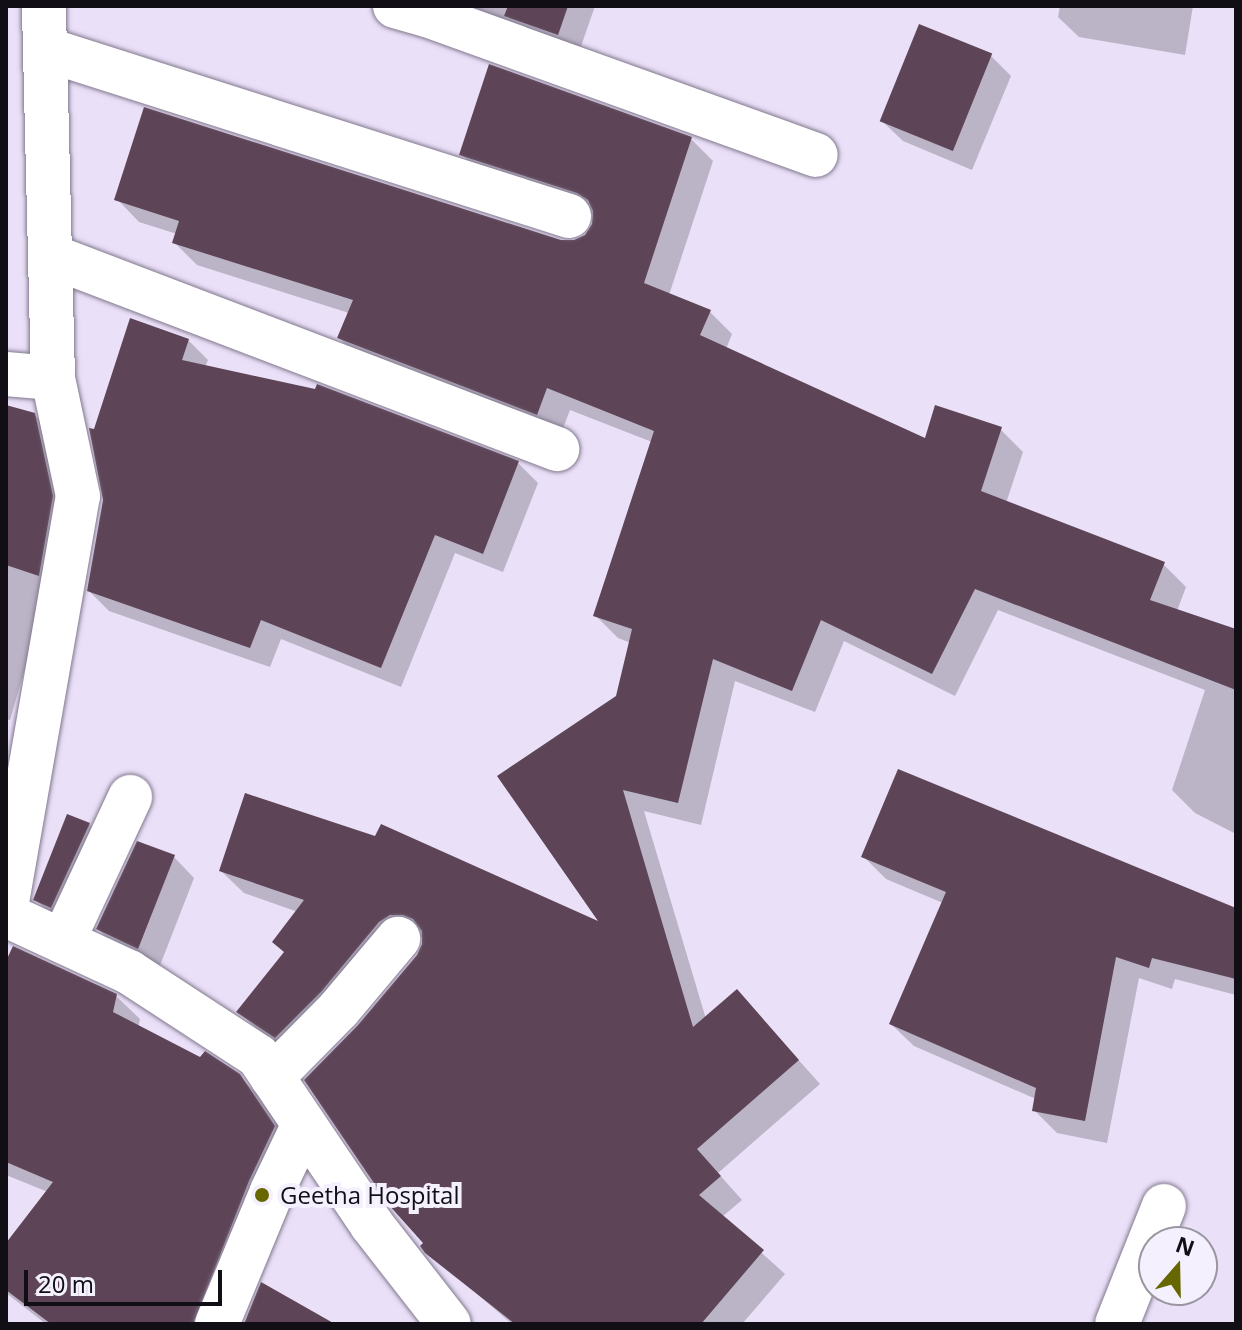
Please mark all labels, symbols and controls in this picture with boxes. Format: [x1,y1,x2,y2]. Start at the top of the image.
place label: Geetha Hospital [280,1181,460,1209]
marker: Geetha Hospital [251,1184,273,1206]
north arrow [1138,1226,1218,1306]
text: N [1172,1228,1199,1262]
scale bar [28,1254,226,1304]
text: 20 m [38,1267,94,1300]

